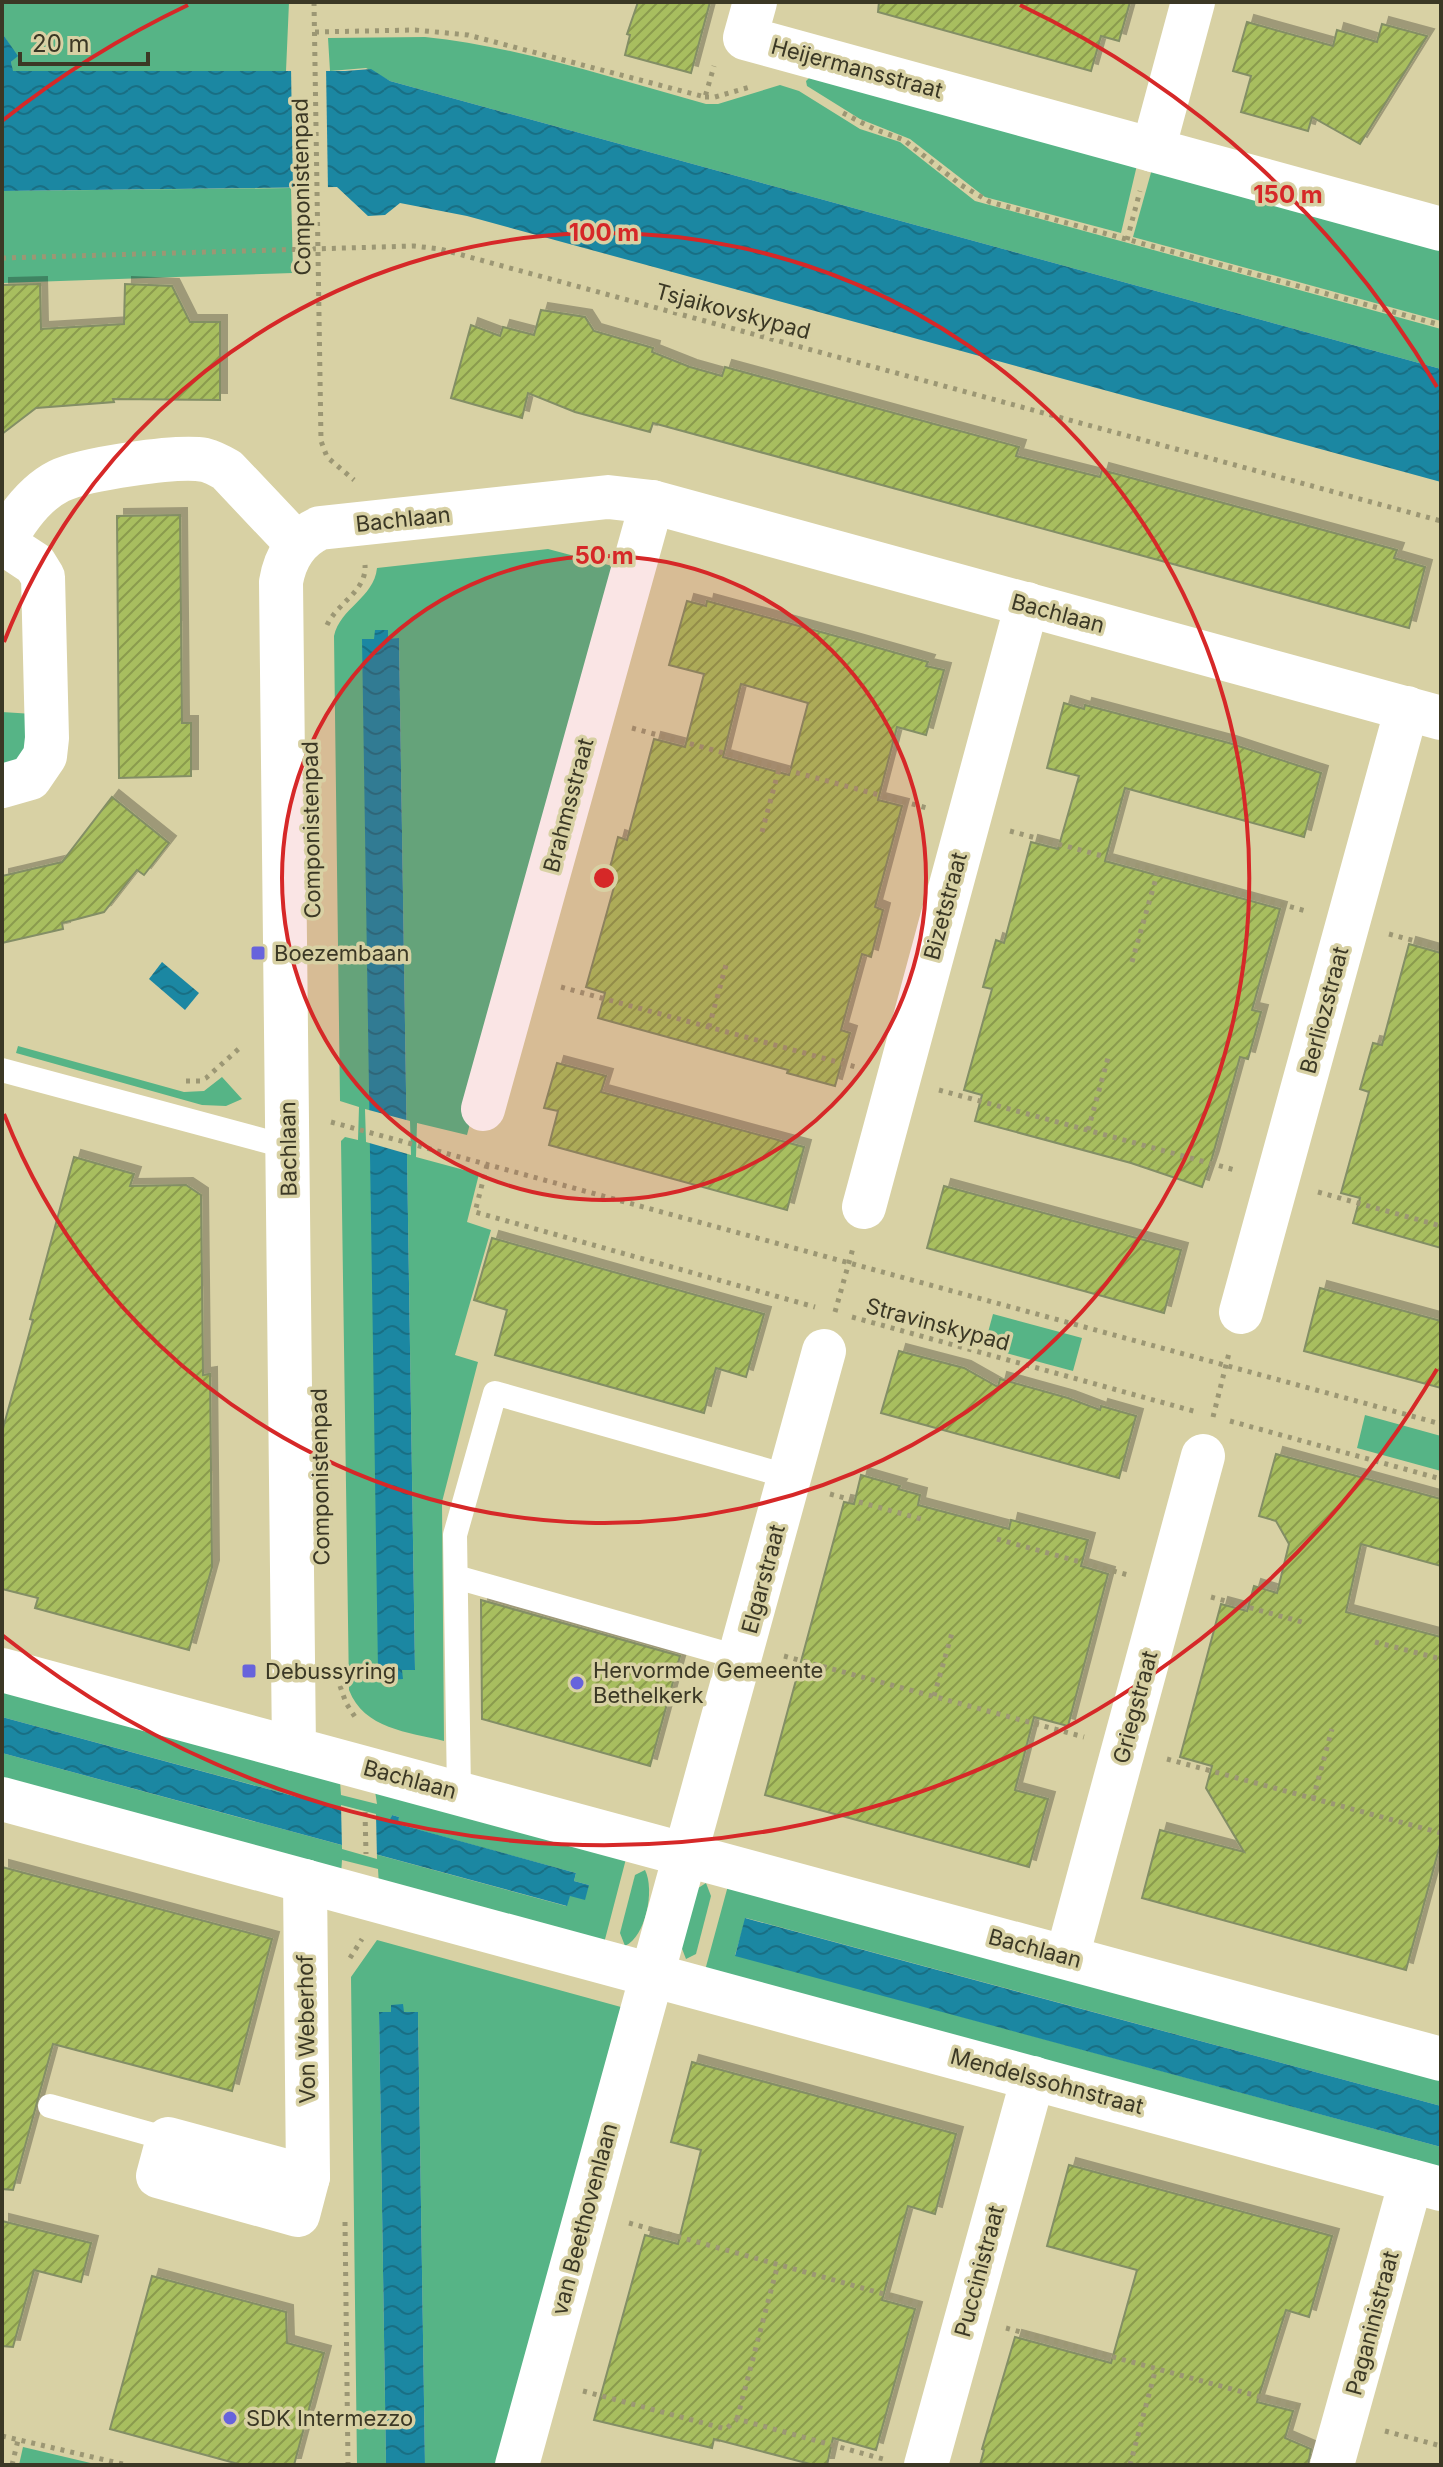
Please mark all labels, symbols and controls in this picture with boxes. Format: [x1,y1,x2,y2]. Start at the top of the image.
scale bar [20,16,148,66]
text: 20 m [32,29,90,58]
street label: Heijermansstraat [768,33,946,103]
street label: Componistenpad [286,98,316,276]
text: 150 m [1253,180,1323,209]
text: 100 m [569,218,639,247]
street label: Tsjaikovskypad [653,278,813,344]
street label: Bachlaan [354,501,452,537]
text: 50 m [574,541,634,570]
street label: Bachlaan [1009,588,1107,638]
street label: Brahmsstraat [538,735,598,875]
street label: Componistenpad [296,741,326,919]
street label: Bizetstraat [918,849,972,963]
centre of rings [590,864,618,892]
place label: Boezembaan [274,940,409,966]
marker: Boezembaan [249,944,267,962]
street label: Berliozstraat [1295,944,1353,1076]
street label: Bachlaan [274,1101,302,1197]
street label: Stravinskypad [863,1292,1013,1356]
street label: Componistenpad [305,1388,335,1566]
street label: Elgarstraat [736,1522,790,1636]
street label: Griegstraat [1107,1648,1163,1766]
place label: Hervormde Gemeente Bethelkerk [593,1657,823,1708]
place label: Debussyring [265,1658,396,1684]
marker: Debussyring [240,1662,258,1680]
marker: Hervormde Gemeente Bethelkerk [568,1674,586,1692]
street label: Bachlaan [361,1754,459,1804]
street label: Bachlaan [986,1923,1084,1973]
street label: Von Weberhof [292,1954,320,2104]
street label: Mendelssohnstraat [948,2043,1146,2119]
street label: van Beethovenlaan [546,2120,622,2318]
street label: Puccinistraat [949,2203,1009,2339]
street label: Paganinistraat [1340,2248,1404,2398]
place label: SDK Intermezzo [246,2405,413,2431]
marker: SDK Intermezzo [221,2409,239,2427]

